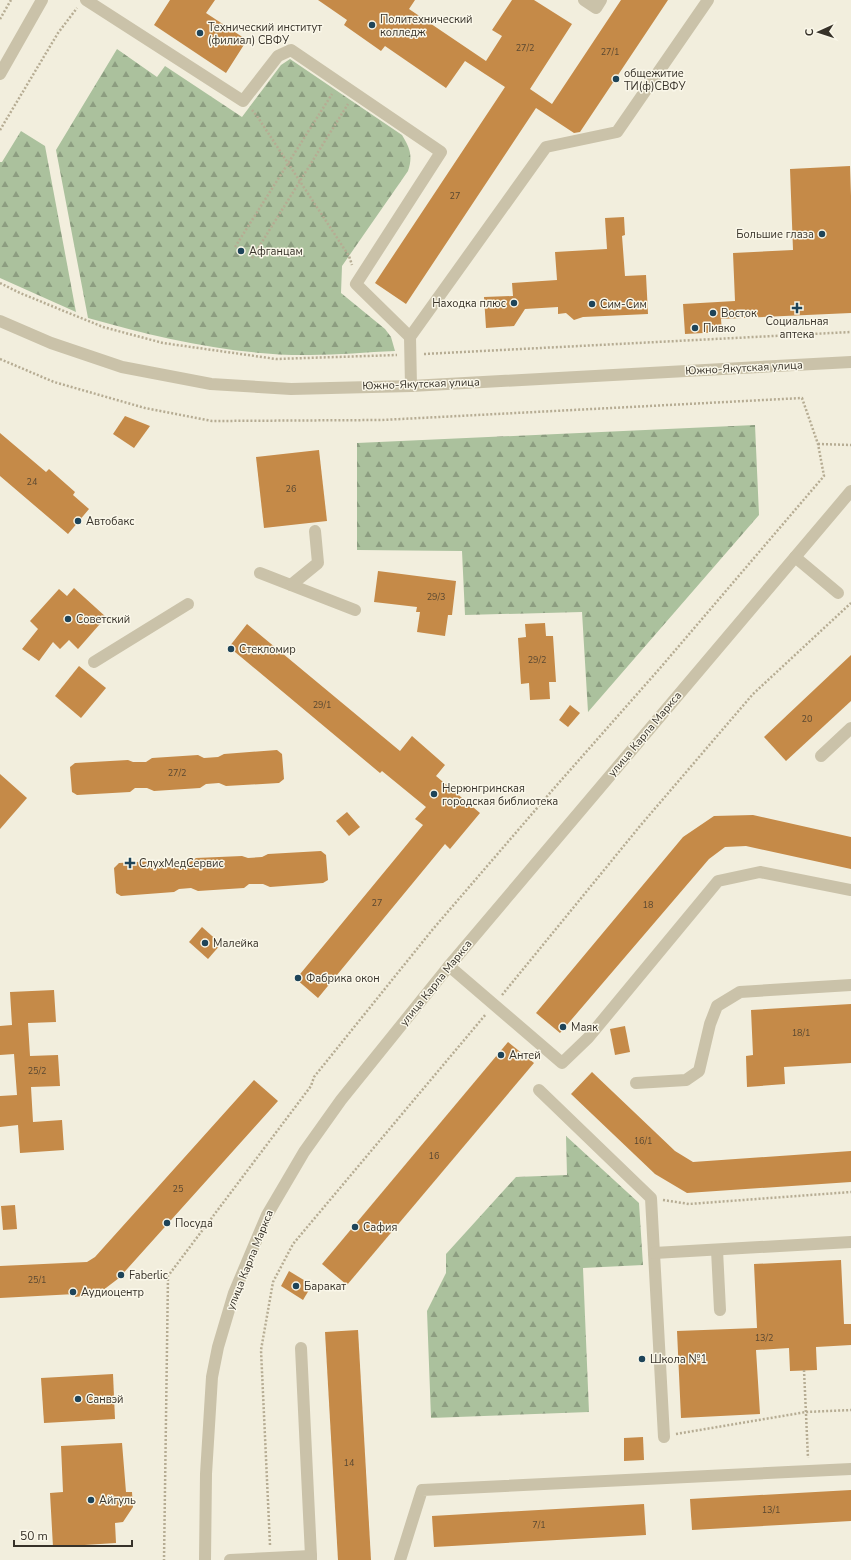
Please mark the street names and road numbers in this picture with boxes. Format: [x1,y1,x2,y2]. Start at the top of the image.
street label: Южно-Якутская улица [685,357,803,379]
street label: Южно-Якутская улица [362,374,480,394]
street label: улица Карла Маркса [605,688,685,780]
street label: улица Карла Маркса [397,937,475,1029]
street label: улица Карла Маркса [223,1208,277,1312]

